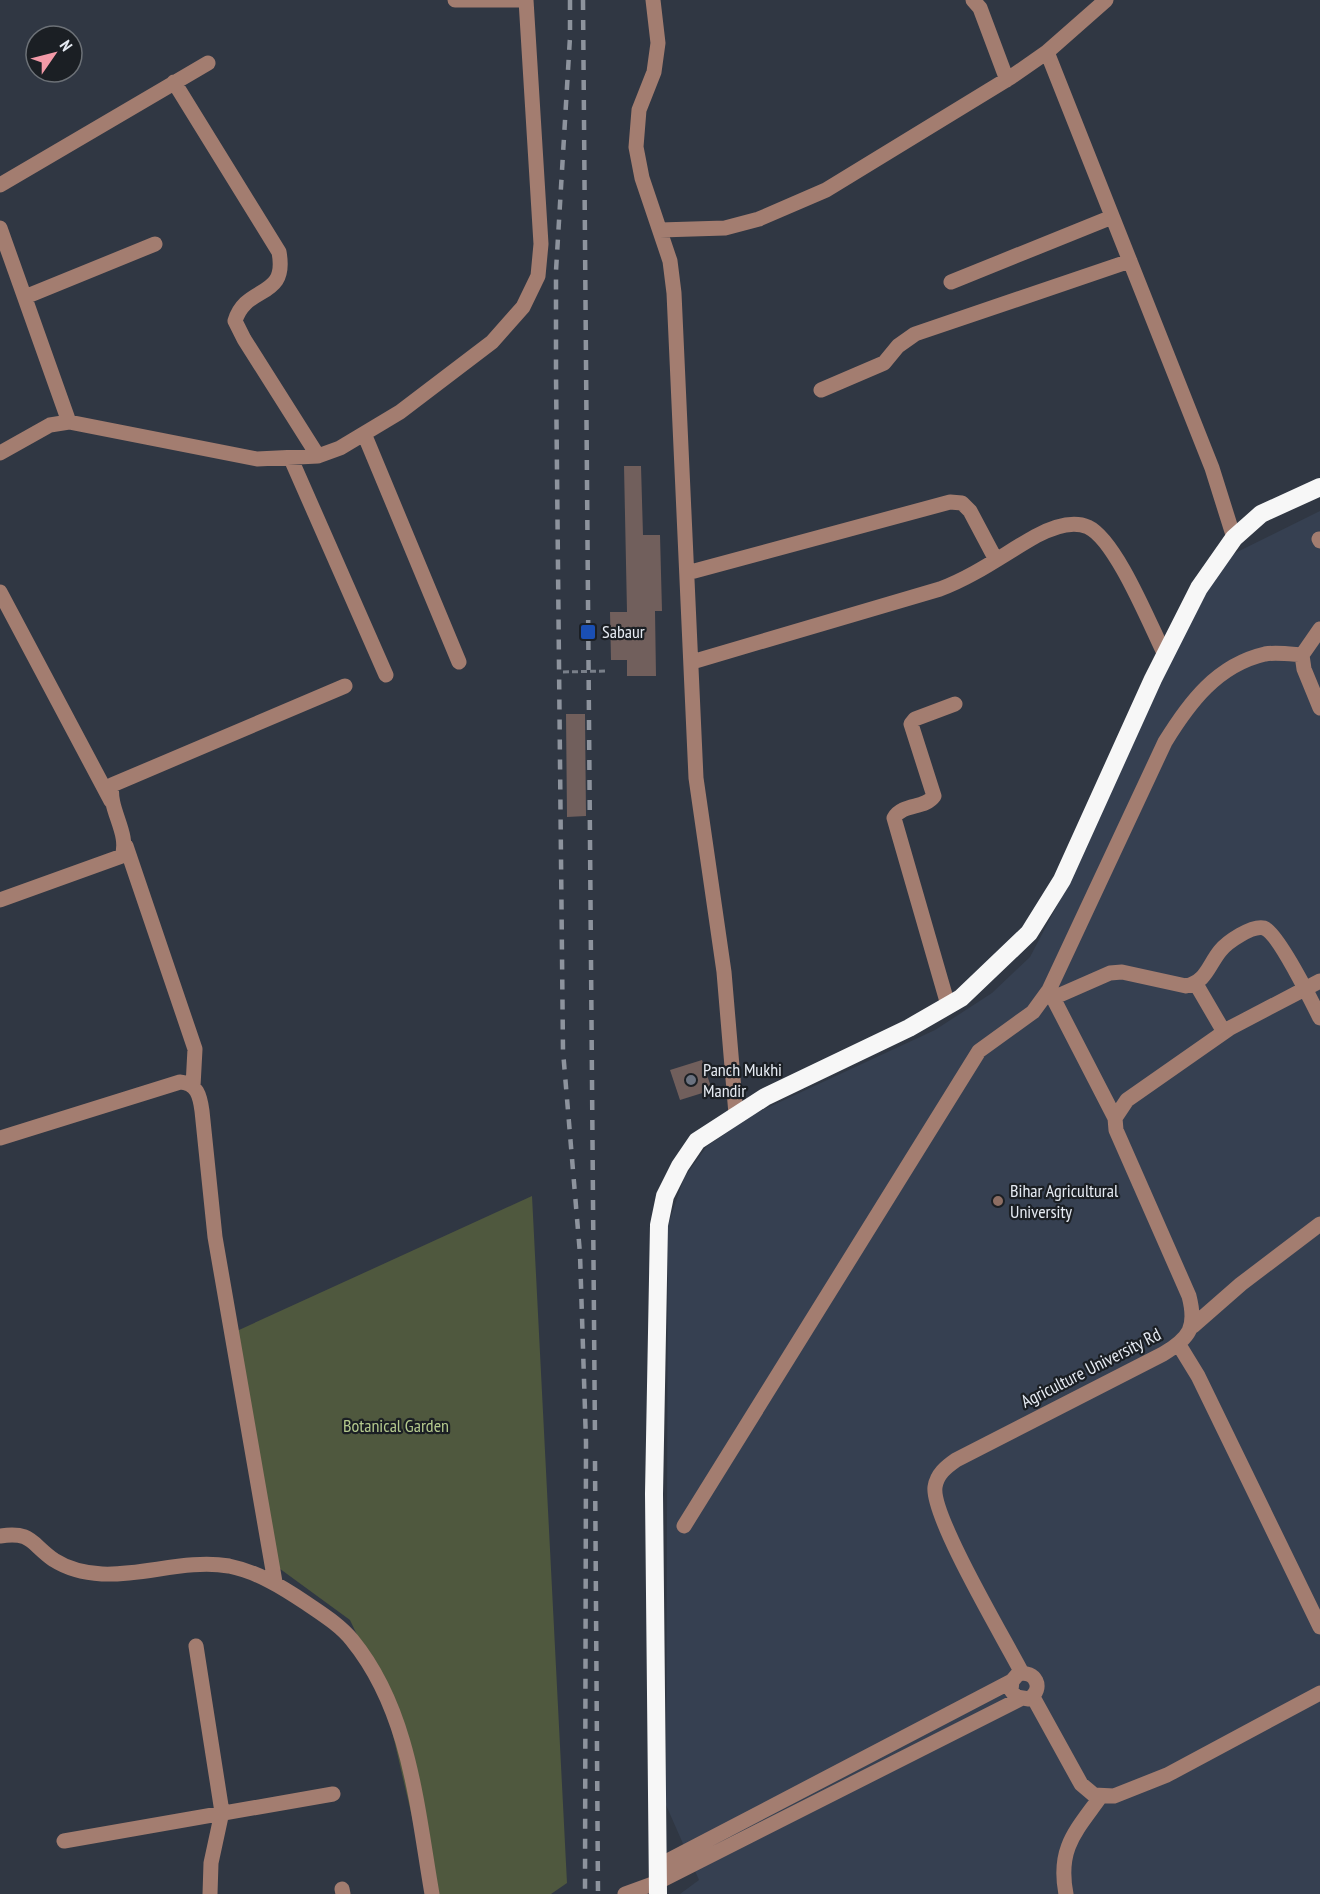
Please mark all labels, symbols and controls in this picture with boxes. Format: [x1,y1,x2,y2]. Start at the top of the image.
north arrow [24,24,84,84]
text: N [56,36,77,55]
place label: Sabaur [602,620,645,643]
marker: Sabaur [579,623,597,641]
place label: Panch Mukhi Mandir [703,1058,782,1102]
marker: Panch Mukhi Mandir [684,1073,698,1087]
place label: Bihar Agricultural University [1010,1179,1119,1223]
marker: Bihar Agricultural University [991,1194,1005,1208]
street label: Agriculture University Rd [1017,1322,1165,1413]
park label: Botanical Garden [343,1414,449,1437]

